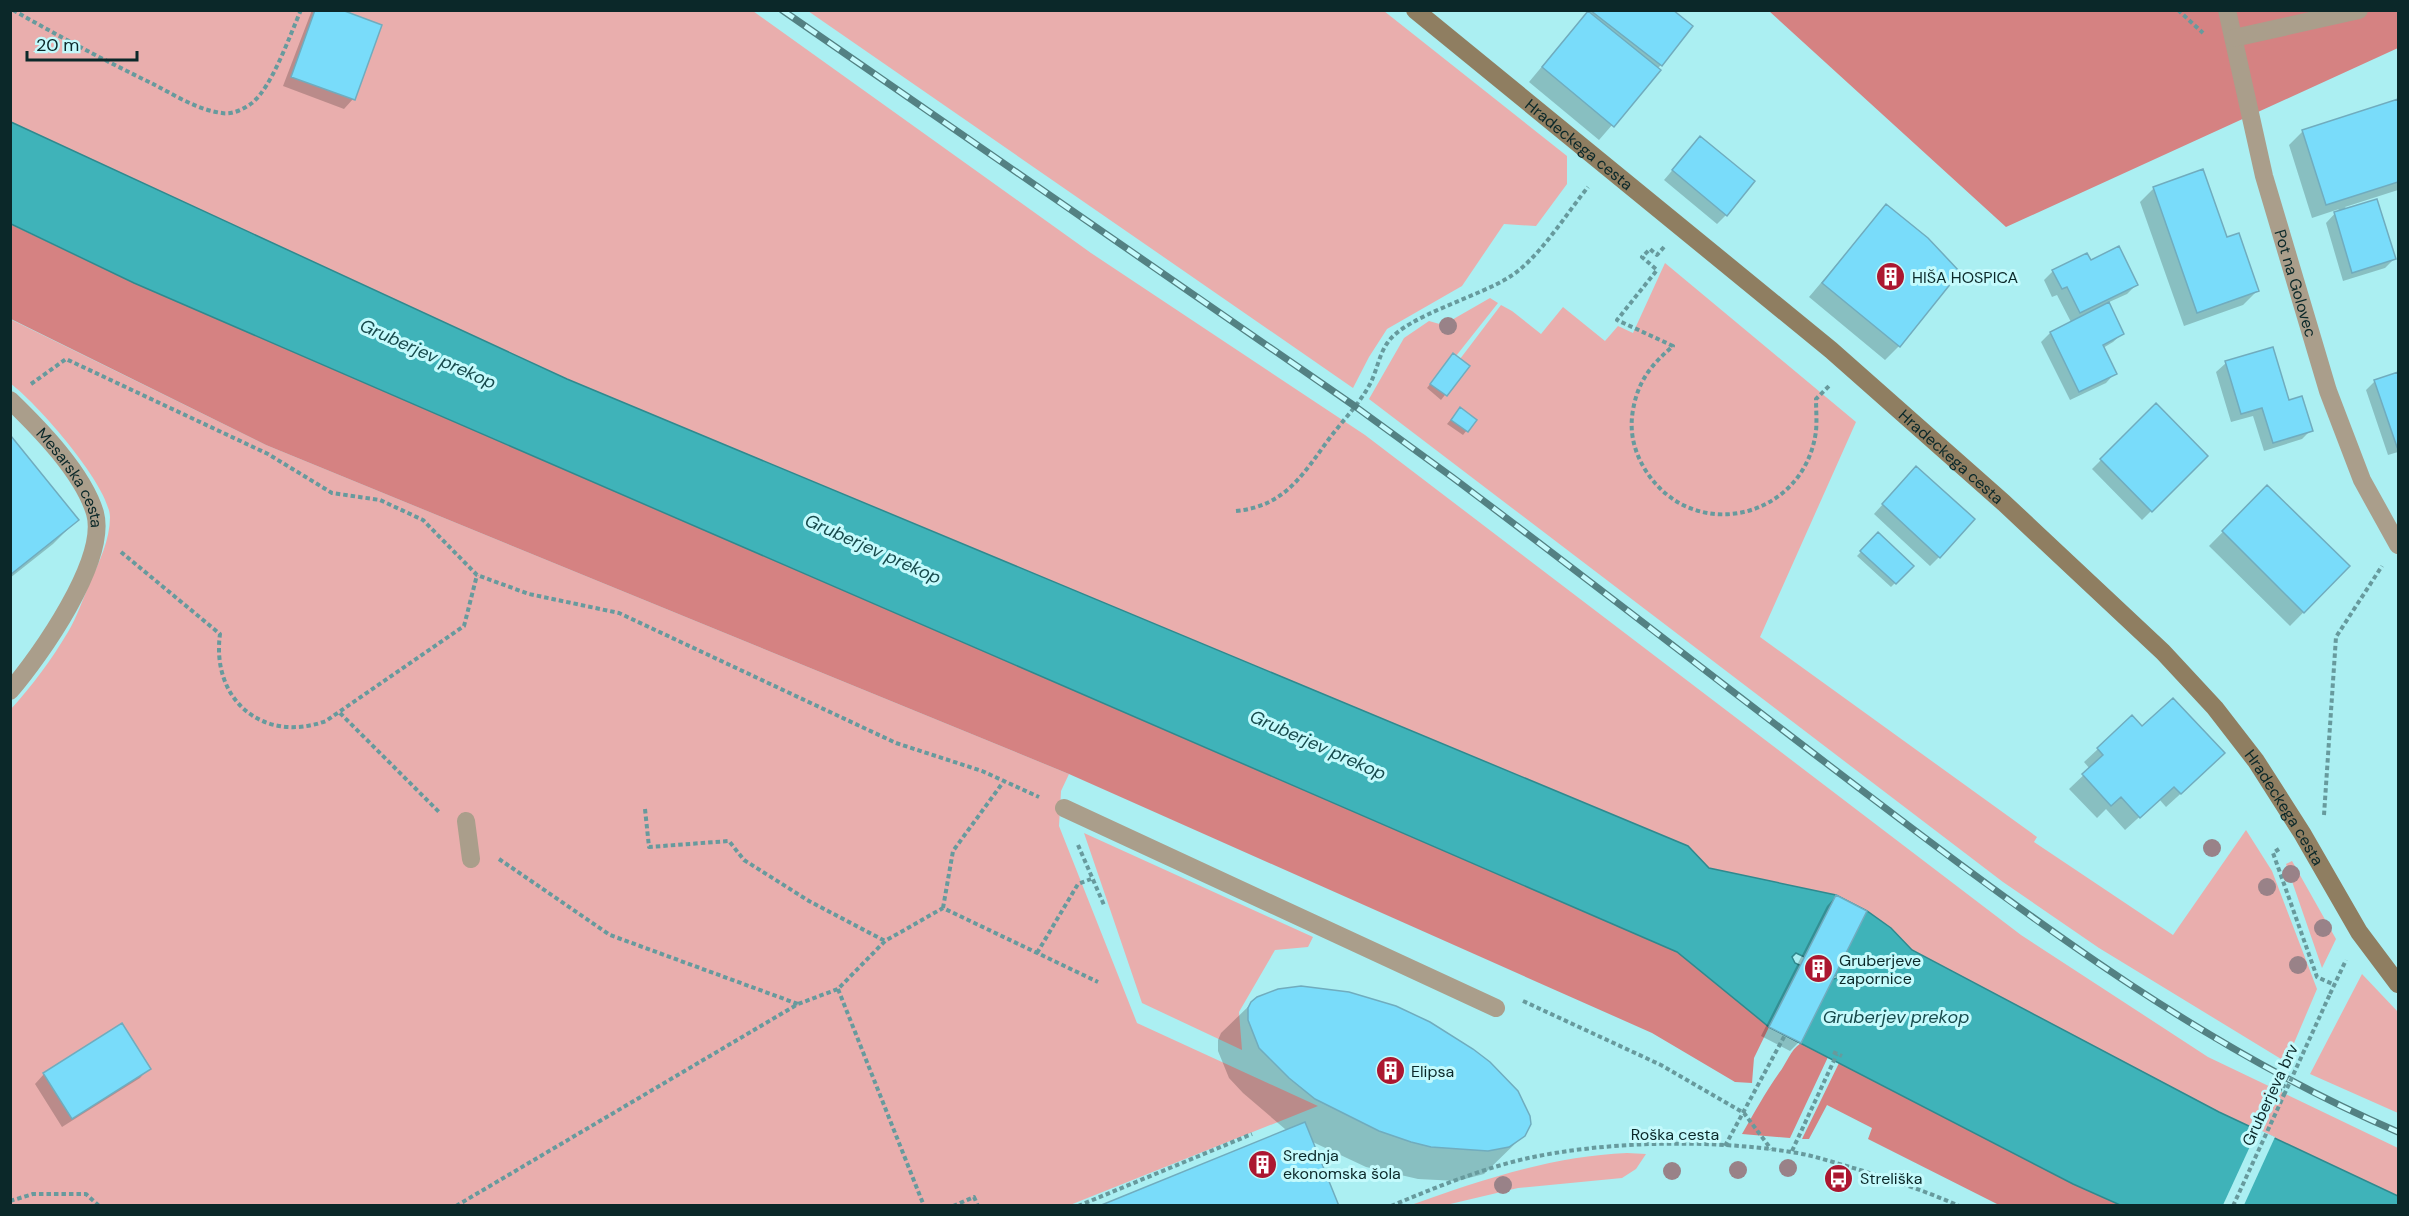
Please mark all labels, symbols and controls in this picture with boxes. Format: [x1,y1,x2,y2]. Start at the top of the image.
scale bar [27,24,136,62]
text: 20 m [36,33,79,57]
street label: Hradeckega cesta [1521,94,1637,194]
street label: Pot na Golovec [2270,227,2322,340]
building icon: HIŠA HOSPICA [1875,261,1907,293]
place label: HIŠA HOSPICA [1912,267,2019,288]
water label: Gruberjev prekop [356,313,500,395]
street label: Hradeckega cesta [1895,404,2008,508]
street label: Mesarska cesta [32,423,107,528]
water label: Gruberjev prekop [801,508,945,590]
water label: Gruberjev prekop [1246,704,1390,786]
street label: Hradeckega cesta [2240,745,2329,869]
place label: Gruberjeve zapornice [1839,950,1921,989]
building icon: Gruberjeve zapornice [1802,953,1834,985]
water label: Gruberjev prekop [1823,1005,1969,1029]
street label: Gruberjeva brv [2237,1040,2303,1149]
building icon: Elipsa [1374,1055,1406,1087]
place label: Elipsa [1411,1061,1454,1082]
street label: Roška cesta [1631,1124,1719,1145]
place label: Srednja ekonomska šola [1283,1145,1401,1184]
building icon: Srednja ekonomska šola [1246,1148,1278,1180]
bus stop icon: Streliška [1823,1162,1855,1194]
place label: Streliška [1860,1168,1922,1189]

